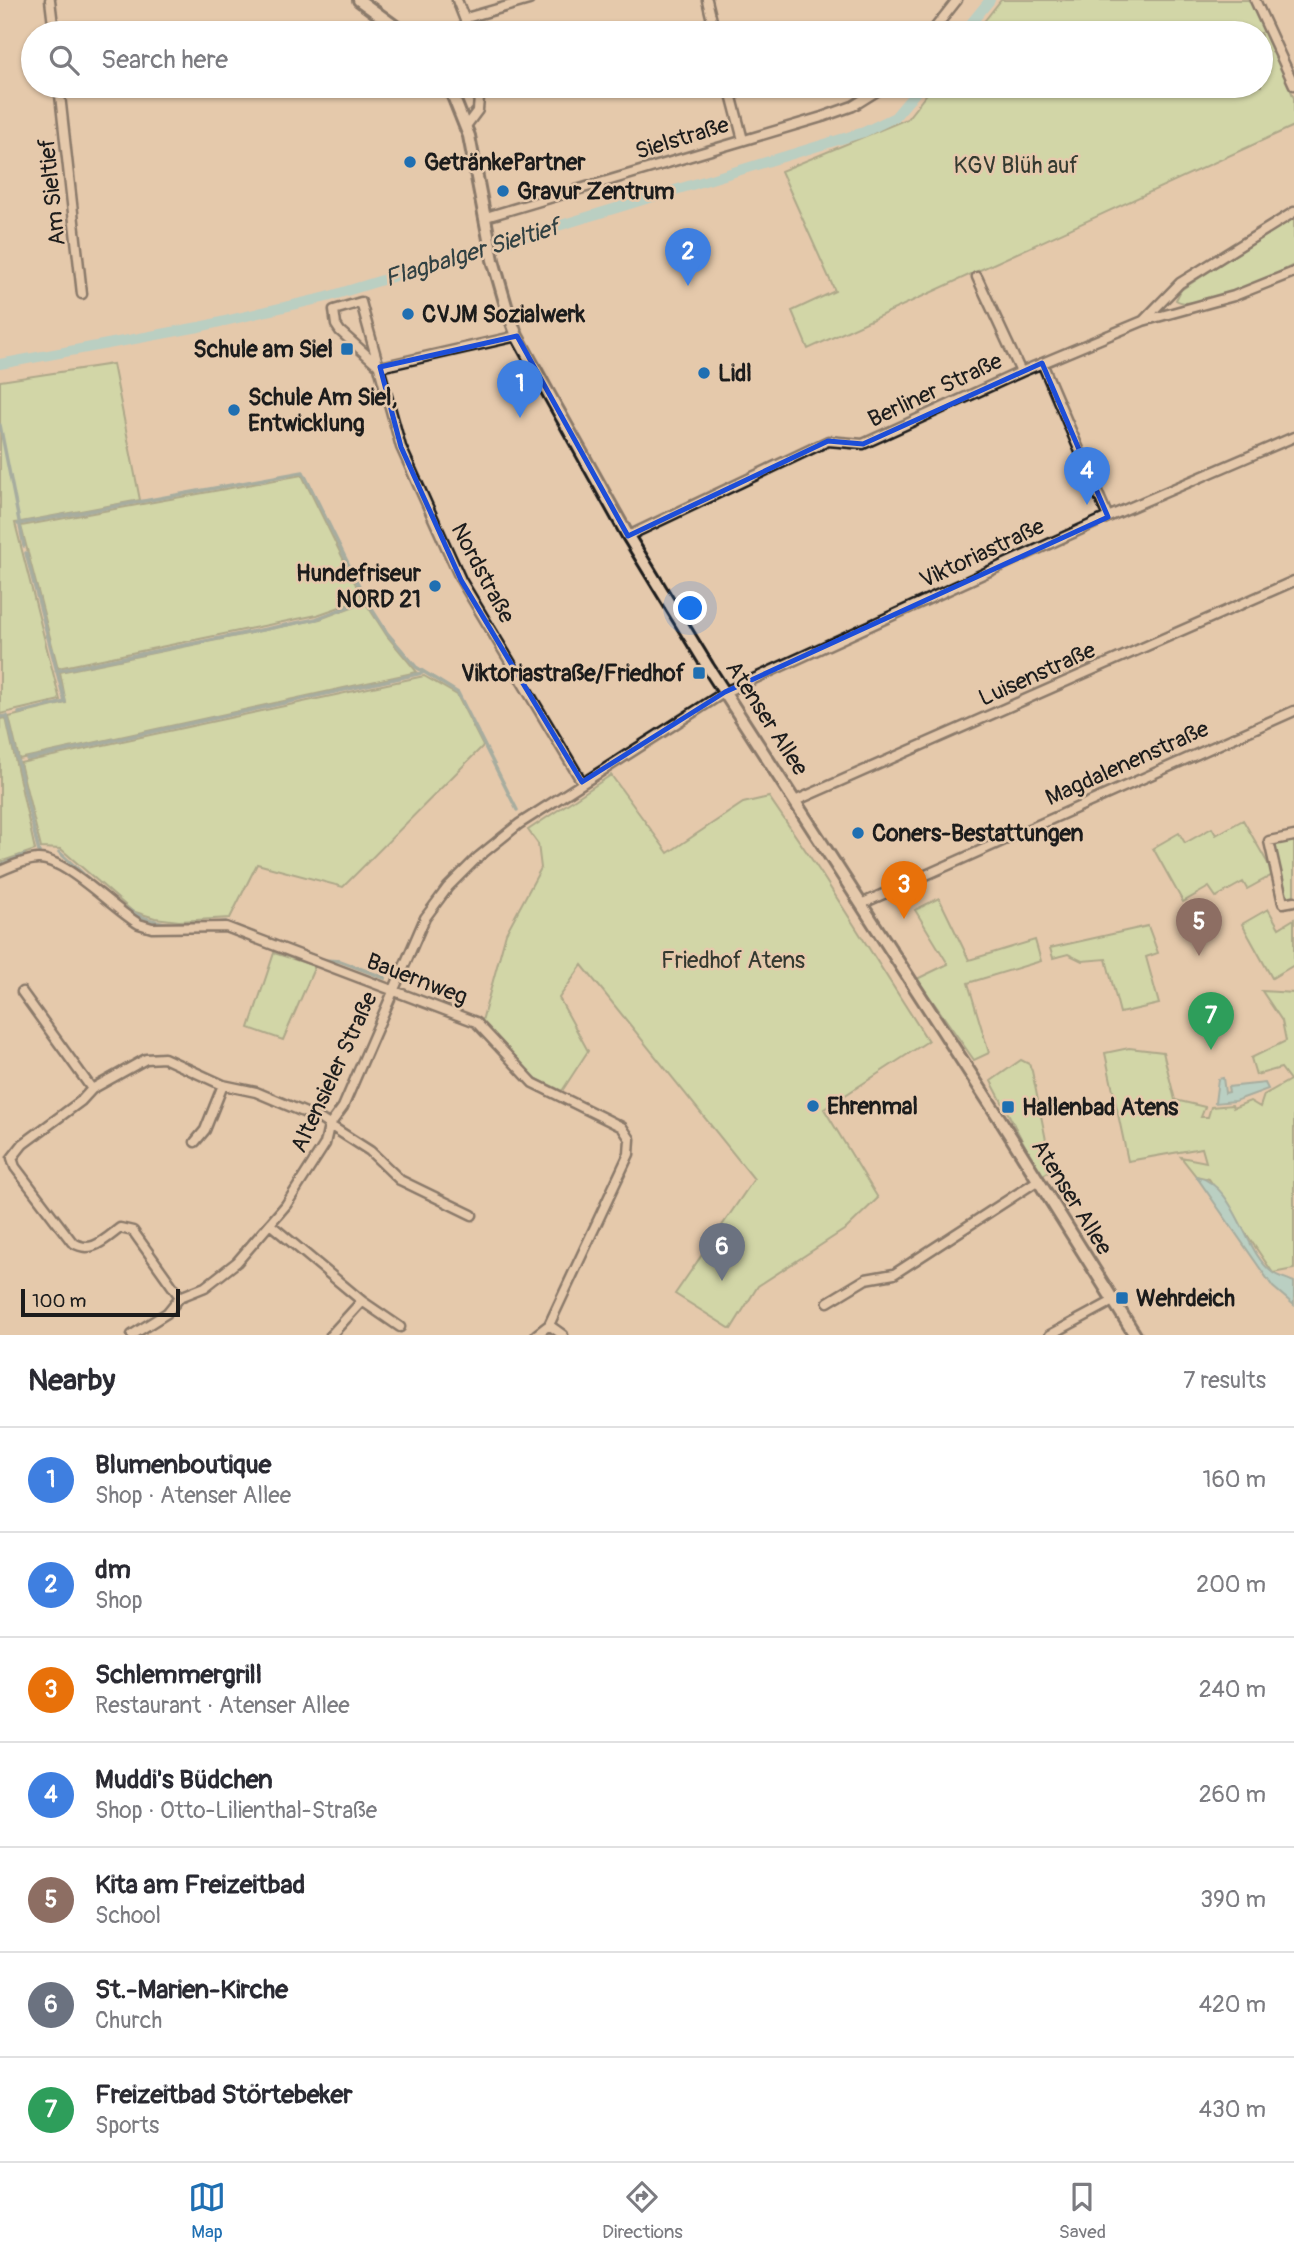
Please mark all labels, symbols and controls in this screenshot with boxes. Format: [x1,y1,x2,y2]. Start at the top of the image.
search box [21,21,1273,98]
icon: search [45,41,83,79]
text: Search here [101,44,228,76]
street label: Sielstraße [632,110,733,166]
street label: Am Sieltief [32,137,72,247]
place label: GetränkePartner [424,148,586,177]
park label: KGV Blüh auf [953,151,1079,180]
marker: GetränkePartner [402,154,418,170]
place label: Gravur Zentrum [517,177,674,206]
marker: Gravur Zentrum [495,183,511,199]
water label: Flagbalger Sieltief [381,211,567,293]
pin: 2 [665,228,711,286]
place label: CVJM Sozialwerk [422,300,586,329]
marker: CVJM Sozialwerk [400,306,416,322]
place label: Schule am Siel [193,335,333,364]
marker: Schule am Siel [339,341,355,357]
street label: Berliner Straße [863,346,1007,434]
place label: Lidl [718,359,752,388]
pin: 1 [497,360,543,418]
marker: Lidl [696,365,712,381]
place label: Schule Am Siel, Entwicklung [248,383,397,438]
marker: Schule Am Siel, Entwicklung [226,402,242,418]
pin: 4 [1064,447,1110,505]
street label: Viktoriastraße [915,511,1050,595]
street label: Nordstraße [445,518,522,629]
place label: Hundefriseur NORD 21 [296,559,422,614]
marker: Hundefriseur NORD 21 [427,578,443,594]
your location [673,591,707,625]
street label: Luisenstraße [974,635,1100,713]
street label: Atenser Allee [719,655,815,781]
place label: Viktoriastraße/Friedhof [461,659,686,688]
marker: Viktoriastraße/Friedhof [691,665,707,681]
street label: Magdalenenstraße [1041,714,1214,812]
place label: Coners-Bestattungen [872,819,1083,848]
marker: Coners-Bestattungen [850,825,866,841]
pin: 3 [881,861,927,919]
pin: 5 [1176,898,1222,956]
park label: Friedhof Atens [661,946,805,975]
street label: Bauernweg [362,947,472,1011]
street label: Altensieler Straße [284,986,384,1157]
pin: 7 [1188,992,1234,1050]
place label: Ehrenmal [827,1092,918,1121]
place label: Hallenbad Atens [1022,1093,1179,1122]
marker: Ehrenmal [805,1098,821,1114]
marker: Hallenbad Atens [1000,1099,1016,1115]
street label: Atenser Allee [1025,1134,1119,1261]
pin: 6 [699,1223,745,1281]
place label: Wehrdeich [1136,1284,1235,1313]
scale bar [21,1286,180,1318]
text: 100 m [32,1289,86,1313]
marker: Wehrdeich [1114,1290,1130,1306]
text: Nearby [28,1362,115,1399]
text: 7 results [1183,1366,1266,1395]
text: Blumenboutique [95,1449,271,1481]
text: 1 [47,1465,56,1494]
text: 160 m [1202,1465,1266,1494]
text: Shop · Atenser Allee [95,1481,291,1510]
text: dm [95,1554,131,1586]
text: 2 [45,1570,57,1599]
text: 200 m [1196,1570,1266,1599]
text: Shop [95,1586,143,1615]
text: Schlemmergrill [95,1659,262,1691]
text: 3 [45,1675,57,1704]
text: 240 m [1199,1675,1266,1704]
text: Restaurant · Atenser Allee [95,1691,350,1720]
text: Muddi's Büdchen [95,1764,273,1796]
text: 4 [44,1780,58,1809]
text: 260 m [1199,1780,1266,1809]
text: Shop · Otto-Lilienthal-Straße [95,1796,377,1825]
text: Kita am Freizeitbad [95,1869,305,1901]
text: 5 [45,1885,57,1914]
text: 390 m [1200,1885,1266,1914]
text: School [95,1901,161,1930]
text: St.-Marien-Kirche [95,1974,288,2006]
text: 6 [44,1990,58,2019]
text: 420 m [1199,1990,1266,2019]
text: Church [95,2006,162,2035]
text: Freizeitbad Störtebeker [95,2079,353,2111]
text: 7 [45,2095,57,2124]
text: 430 m [1199,2095,1266,2124]
text: Sports [95,2111,159,2140]
tab: Map [188,2178,226,2244]
tab: Directions [602,2178,683,2244]
tab: Saved [1059,2178,1106,2244]

